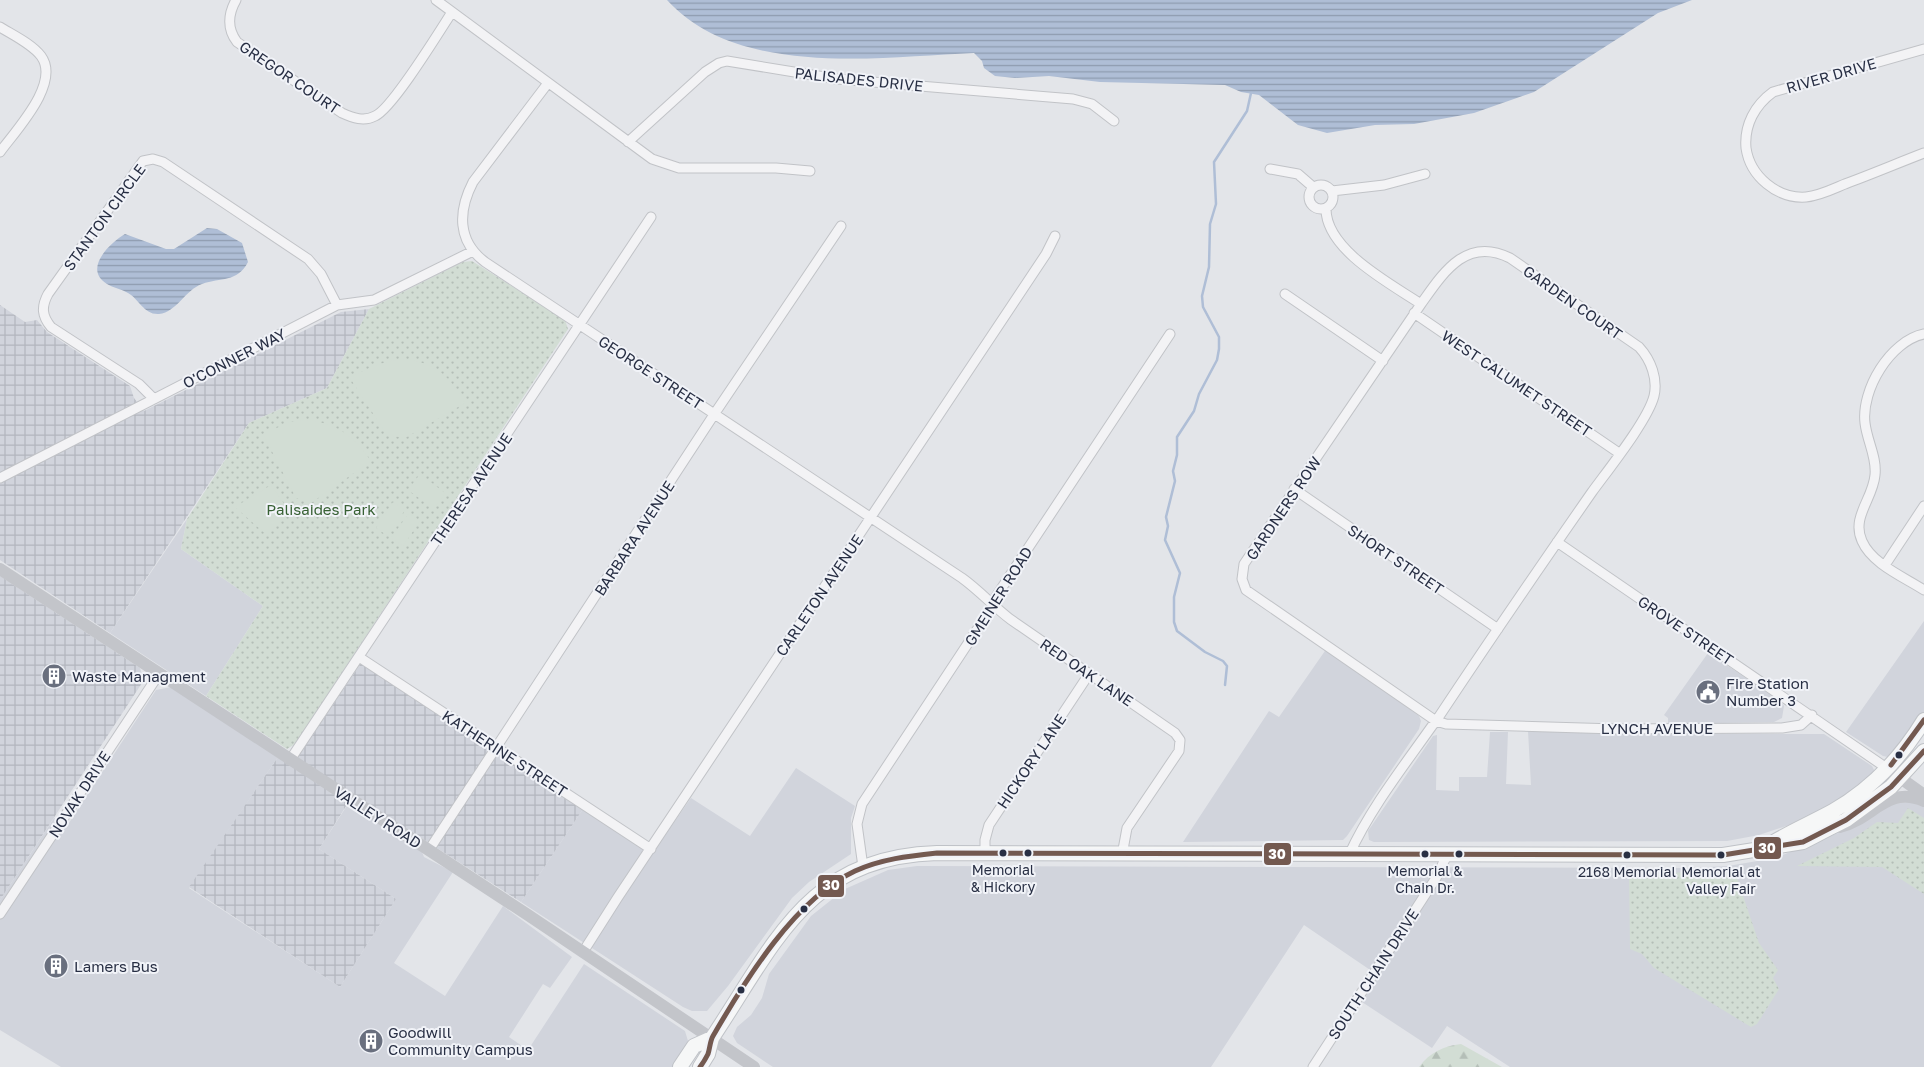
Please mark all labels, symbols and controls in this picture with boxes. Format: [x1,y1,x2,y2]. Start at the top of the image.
street label: GREGOR COURT [236,37,344,117]
street label: RIVER DRIVE [1784,54,1878,96]
street label: PALISADES DRIVE [794,63,924,95]
street label: STANTON CIRCLE [59,160,149,274]
street label: GARDEN COURT [1520,261,1626,343]
street label: O'CONNER WAY [179,324,289,392]
street label: WEST CALUMET STREET [1439,326,1595,440]
street label: GEORGE STREET [595,331,707,413]
street label: THERESA AVENUE [427,429,515,549]
street label: GARDNERS ROW [1242,453,1324,563]
street label: BARBARA AVENUE [590,477,678,599]
park label: Palisaides Park [266,500,376,518]
street label: SHORT STREET [1345,520,1447,598]
street label: CARLETON AVENUE [772,531,866,659]
street label: GMEINER ROAD [960,543,1036,649]
street label: GROVE STREET [1635,591,1737,669]
street label: RED OAK LANE [1037,634,1137,710]
building icon: Waste Managment [41,663,67,689]
place label: Waste Managment [72,667,206,685]
place label: Fire Station Number 3 [1726,674,1809,709]
public building icon: Fire Station Number 3 [1695,679,1721,705]
street label: KATHERINE STREET [439,706,571,800]
street label: HICKORY LANE [993,710,1069,812]
street label: LYNCH AVENUE [1601,719,1713,737]
street label: NOVAK DRIVE [44,747,114,841]
unlabelled marker [1894,750,1904,760]
street label: VALLEY ROAD [331,782,425,852]
line badge: 30 [1753,836,1782,860]
text: 30 [1758,839,1776,856]
line badge: 30 [1263,842,1292,866]
text: 30 [1268,845,1286,862]
marker: Memorial & Hickory [998,848,1008,858]
unlabelled marker [1023,848,1033,858]
marker: Memorial & Chain Dr. [1420,849,1430,859]
unlabelled marker [1454,849,1464,859]
marker: 2168 Memorial [1622,850,1632,860]
marker: Memorial at Valley Fair [1716,850,1726,860]
place label: Memorial & Hickory [971,861,1035,895]
place label: Memorial & Chain Dr. [1387,862,1463,896]
place label: 2168 Memorial [1578,863,1676,880]
place label: Memorial at Valley Fair [1681,863,1761,897]
line badge: 30 [817,874,845,898]
text: 30 [822,876,840,893]
unlabelled marker [799,904,809,914]
street label: SOUTH CHAIN DRIVE [1324,905,1422,1043]
building icon: Lamers Bus [43,953,69,979]
place label: Lamers Bus [74,957,158,975]
unlabelled marker [736,985,746,995]
place label: Goodwill Community Campus [388,1023,533,1058]
building icon: Goodwill Community Campus [358,1028,384,1054]

